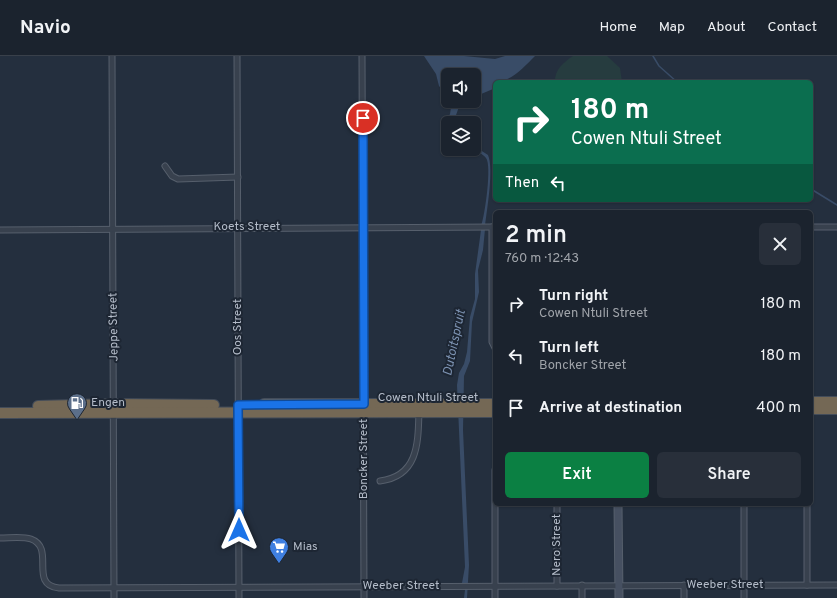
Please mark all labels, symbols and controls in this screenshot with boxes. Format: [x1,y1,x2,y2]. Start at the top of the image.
text: Navio [20,16,71,40]
text: Home [600,19,637,36]
text: Map [659,19,685,36]
text: About [707,19,746,36]
text: Contact [768,19,817,36]
map controls [441,68,481,156]
button: sound [441,68,481,108]
text: 180 m [571,93,649,129]
icon: right [505,96,557,148]
pin [346,101,380,135]
icon: arrive [352,107,374,129]
button: layers [441,116,481,156]
text: Cowen Ntuli Street [571,128,722,151]
icon: left [547,172,569,194]
text: Then [505,174,539,193]
street label: Koets Street [214,219,280,235]
text: 2 min [505,221,567,251]
button: close [759,223,801,265]
text: 760 m · 12:43 [505,251,579,267]
text: Turn right [539,287,608,306]
street label: Jeppe Street [105,292,123,362]
icon: right [505,293,527,315]
text: 180 m [761,295,801,314]
street label: Oos Street [230,299,246,355]
text: Cowen Ntuli Street [539,306,648,322]
water label: Dutoitspruit [440,307,470,378]
text: Turn left [539,339,599,358]
icon: left [505,345,527,367]
text: 180 m [761,347,801,366]
text: Boncker Street [539,358,626,374]
street label: Cowen Ntuli Street [378,390,478,406]
fuel station icon: Engen [66,392,88,420]
place label: Engen [91,395,125,411]
icon: arrive [505,397,527,419]
text: Arrive at destination [539,399,682,418]
text: 400 m [756,399,801,418]
street label: Boncker Street [356,419,372,499]
button: Exit [505,452,649,498]
button: Share [657,452,801,498]
position arrow [218,509,260,551]
street label: Nero Street [549,514,565,576]
supermarket icon: Mias [268,536,290,564]
place label: Mias [293,539,318,555]
street label: Weeber Street [686,577,764,593]
street label: Weeber Street [362,578,440,594]

